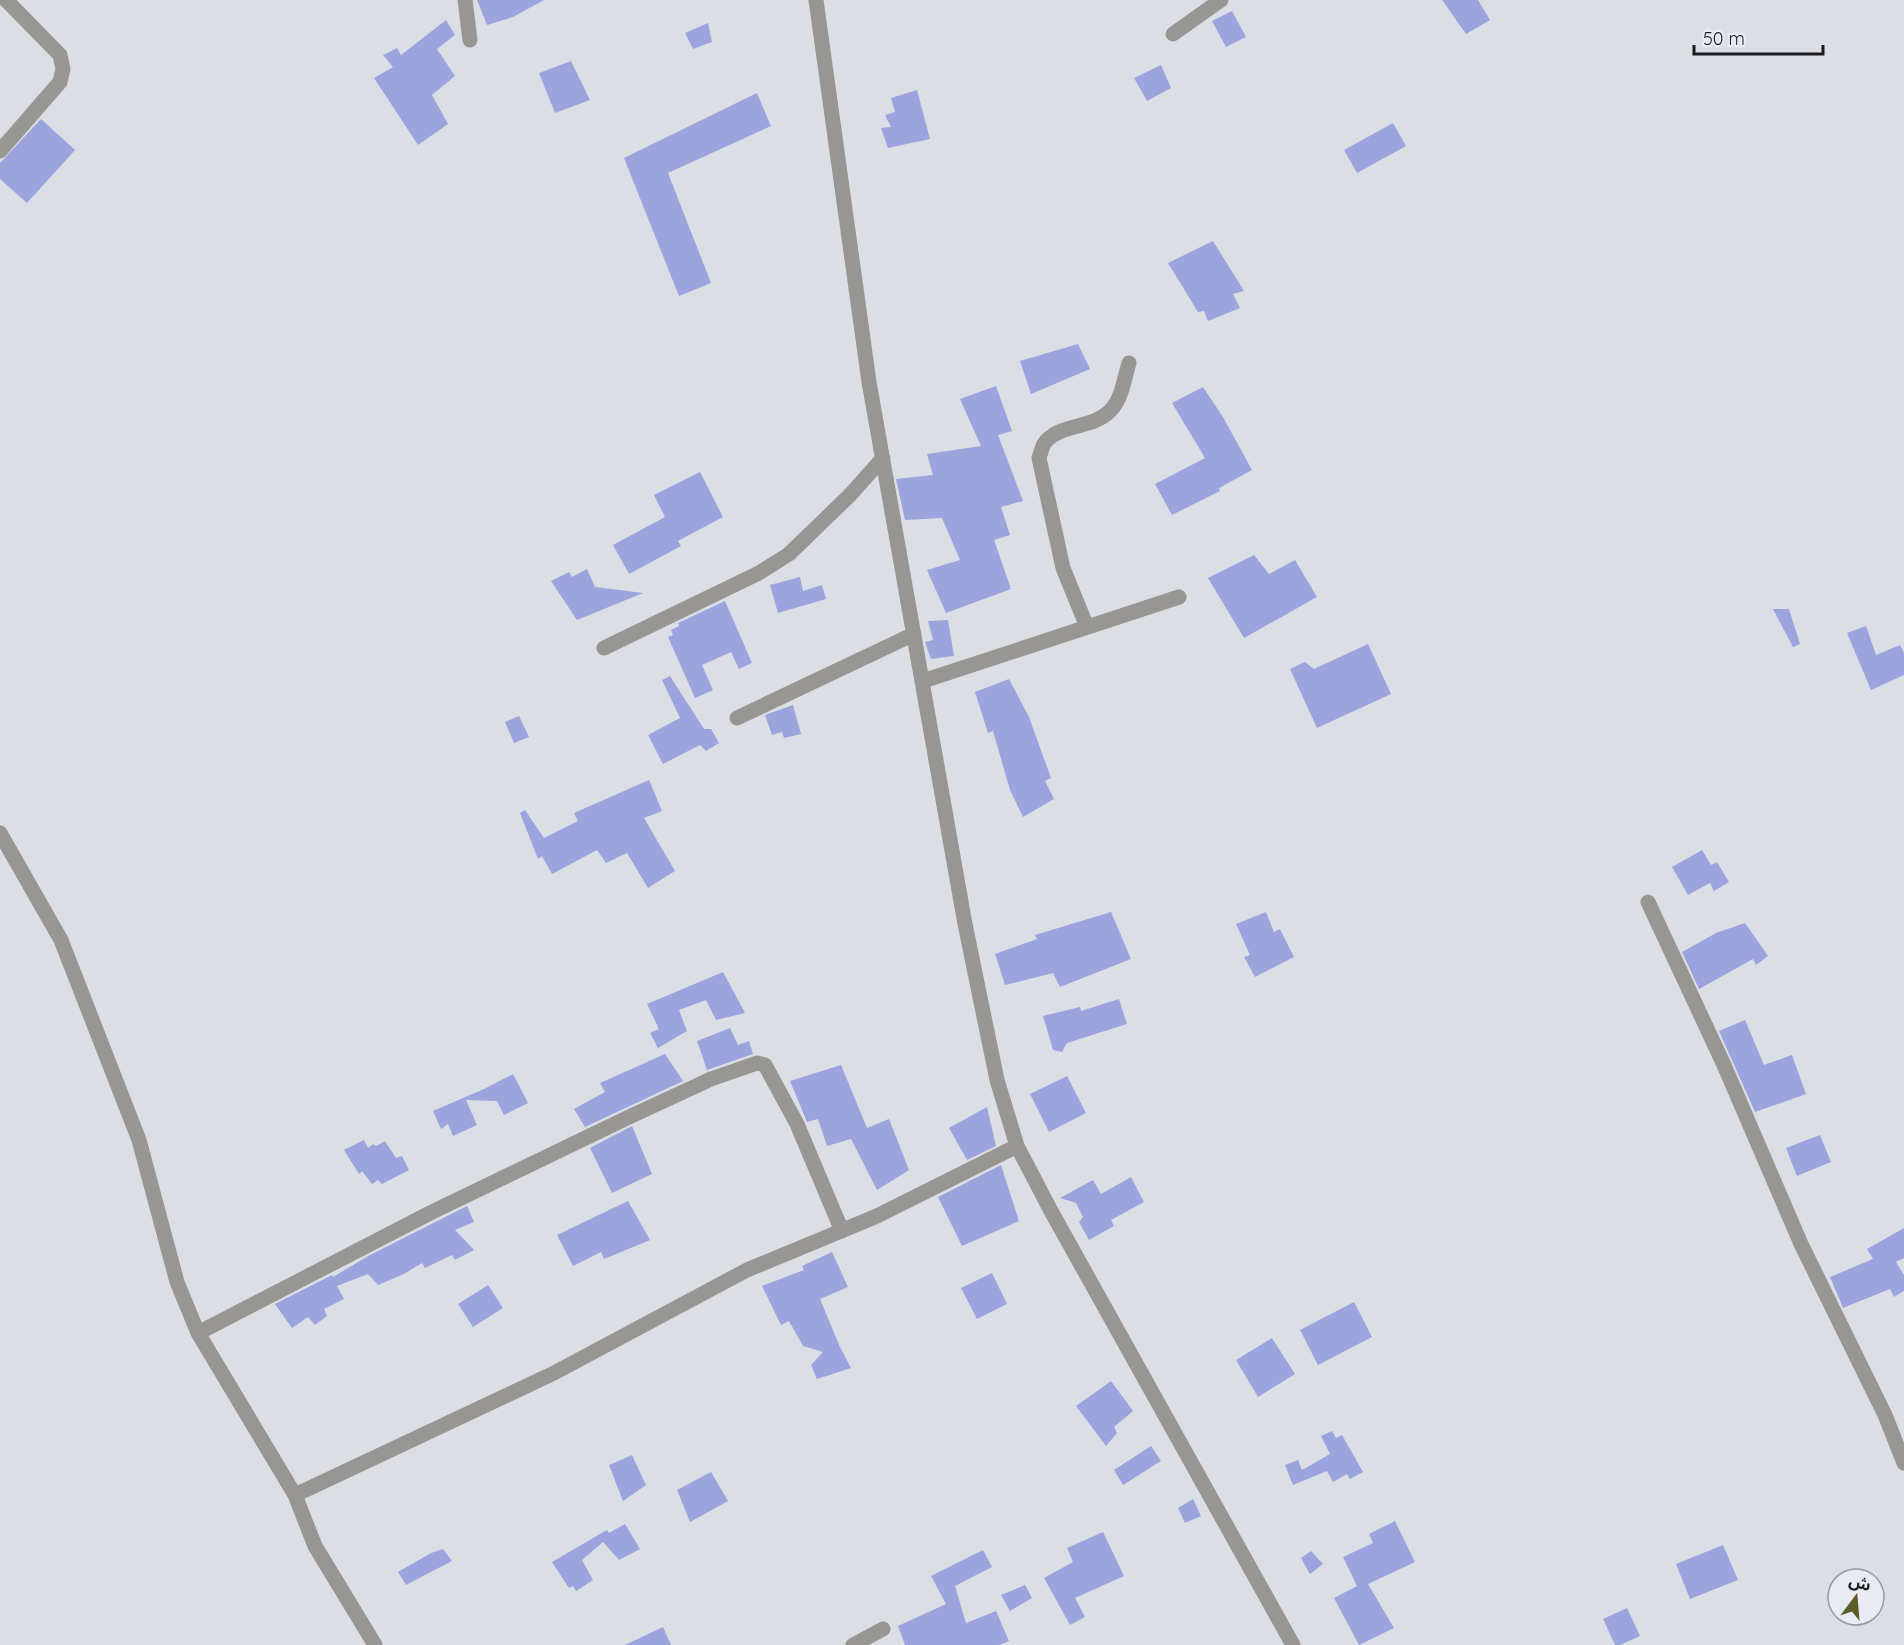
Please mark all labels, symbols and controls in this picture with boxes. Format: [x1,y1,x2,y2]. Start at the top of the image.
scale bar [1694,18,1823,56]
text: 50 m [1703,27,1745,50]
north arrow [1826,1567,1886,1627]
text: ش [1847,1570,1874,1595]

